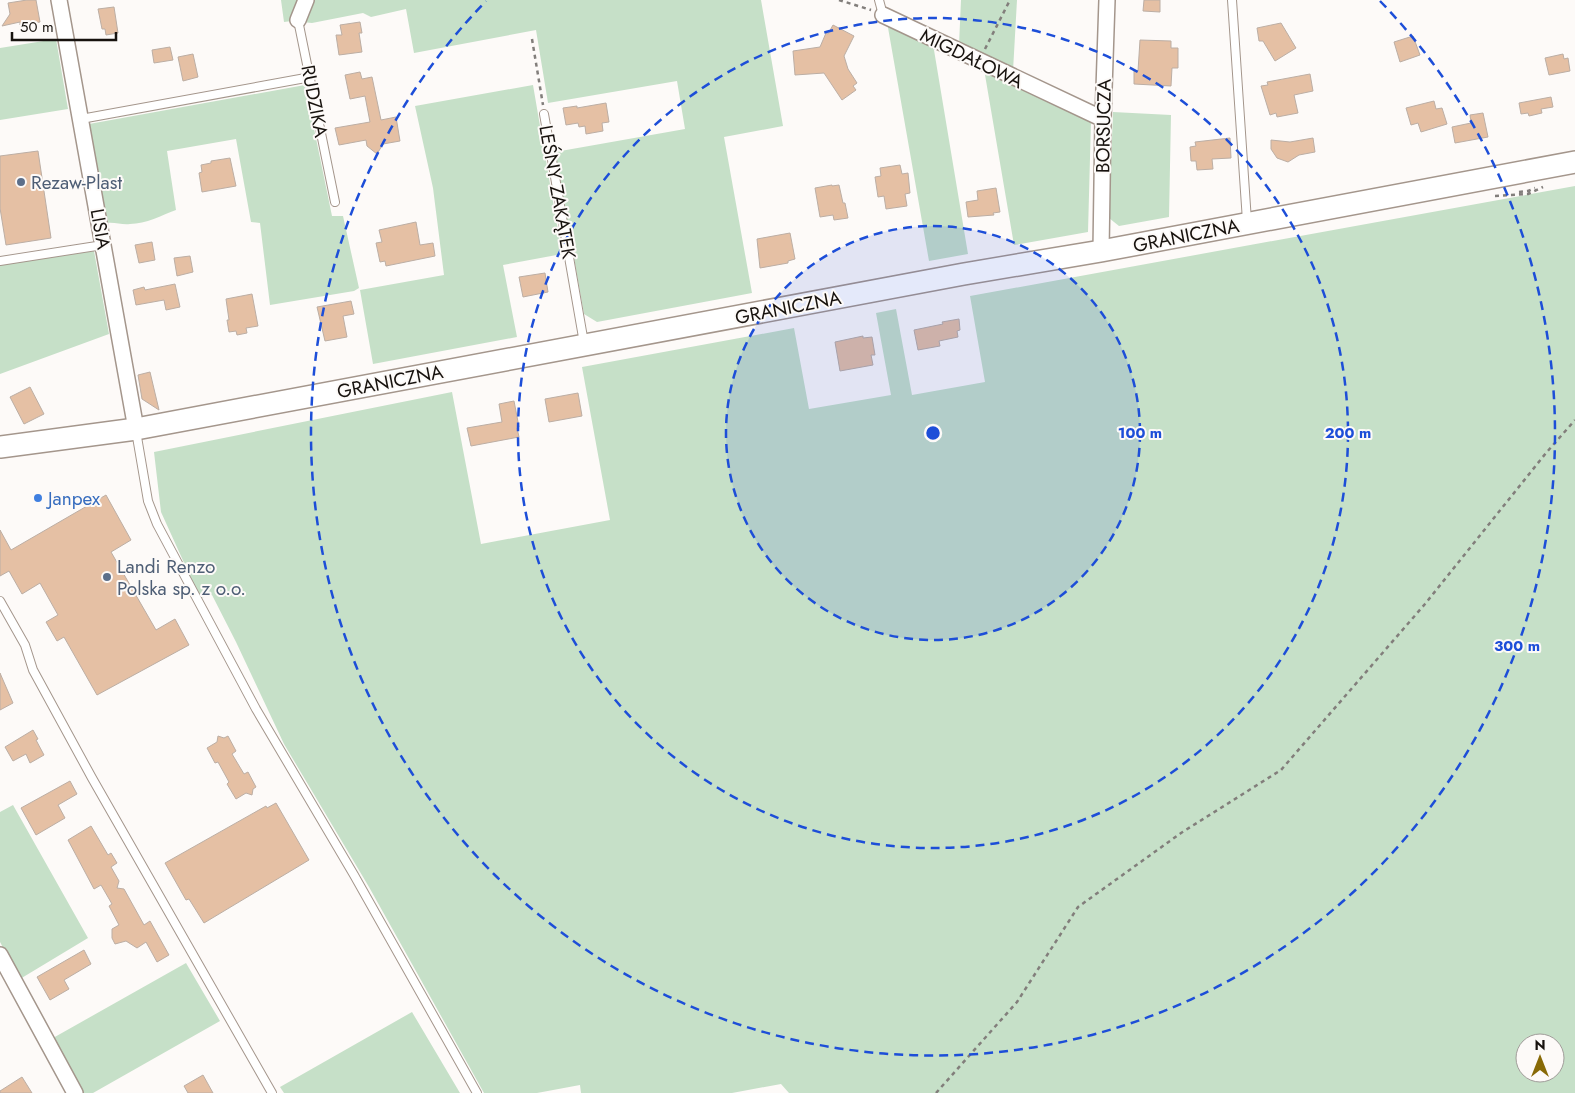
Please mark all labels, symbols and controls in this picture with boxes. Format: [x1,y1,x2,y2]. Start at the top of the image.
scale bar [12,10,116,42]
text: 50 m [20,16,54,38]
street label: MIGDAŁOWA [916,22,1028,95]
street label: RUDZIKA [294,63,335,140]
street label: BORSUCZA [1089,78,1118,173]
street label: LEŚNY ZAKĄTEK [532,123,583,261]
place label: Rezaw-Plast [31,169,122,196]
marker: Rezaw-Plast [15,176,27,188]
street label: LISIA [84,207,117,252]
street label: GRANICZNA [1131,212,1242,259]
street label: GRANICZNA [733,284,844,331]
street label: GRANICZNA [335,358,446,405]
text: 100 m [1118,422,1162,444]
text: 200 m [1325,422,1371,444]
centre of rings [924,424,942,442]
place label: Janpex [45,485,100,512]
marker: Janpex [32,492,44,504]
place label: Landi Renzo Polska sp. z o.o. [117,553,246,602]
marker: Landi Renzo Polska sp. z o.o. [101,571,113,583]
text: 300 m [1494,635,1540,657]
north arrow [1515,1033,1565,1083]
text: N [1534,1035,1546,1055]

